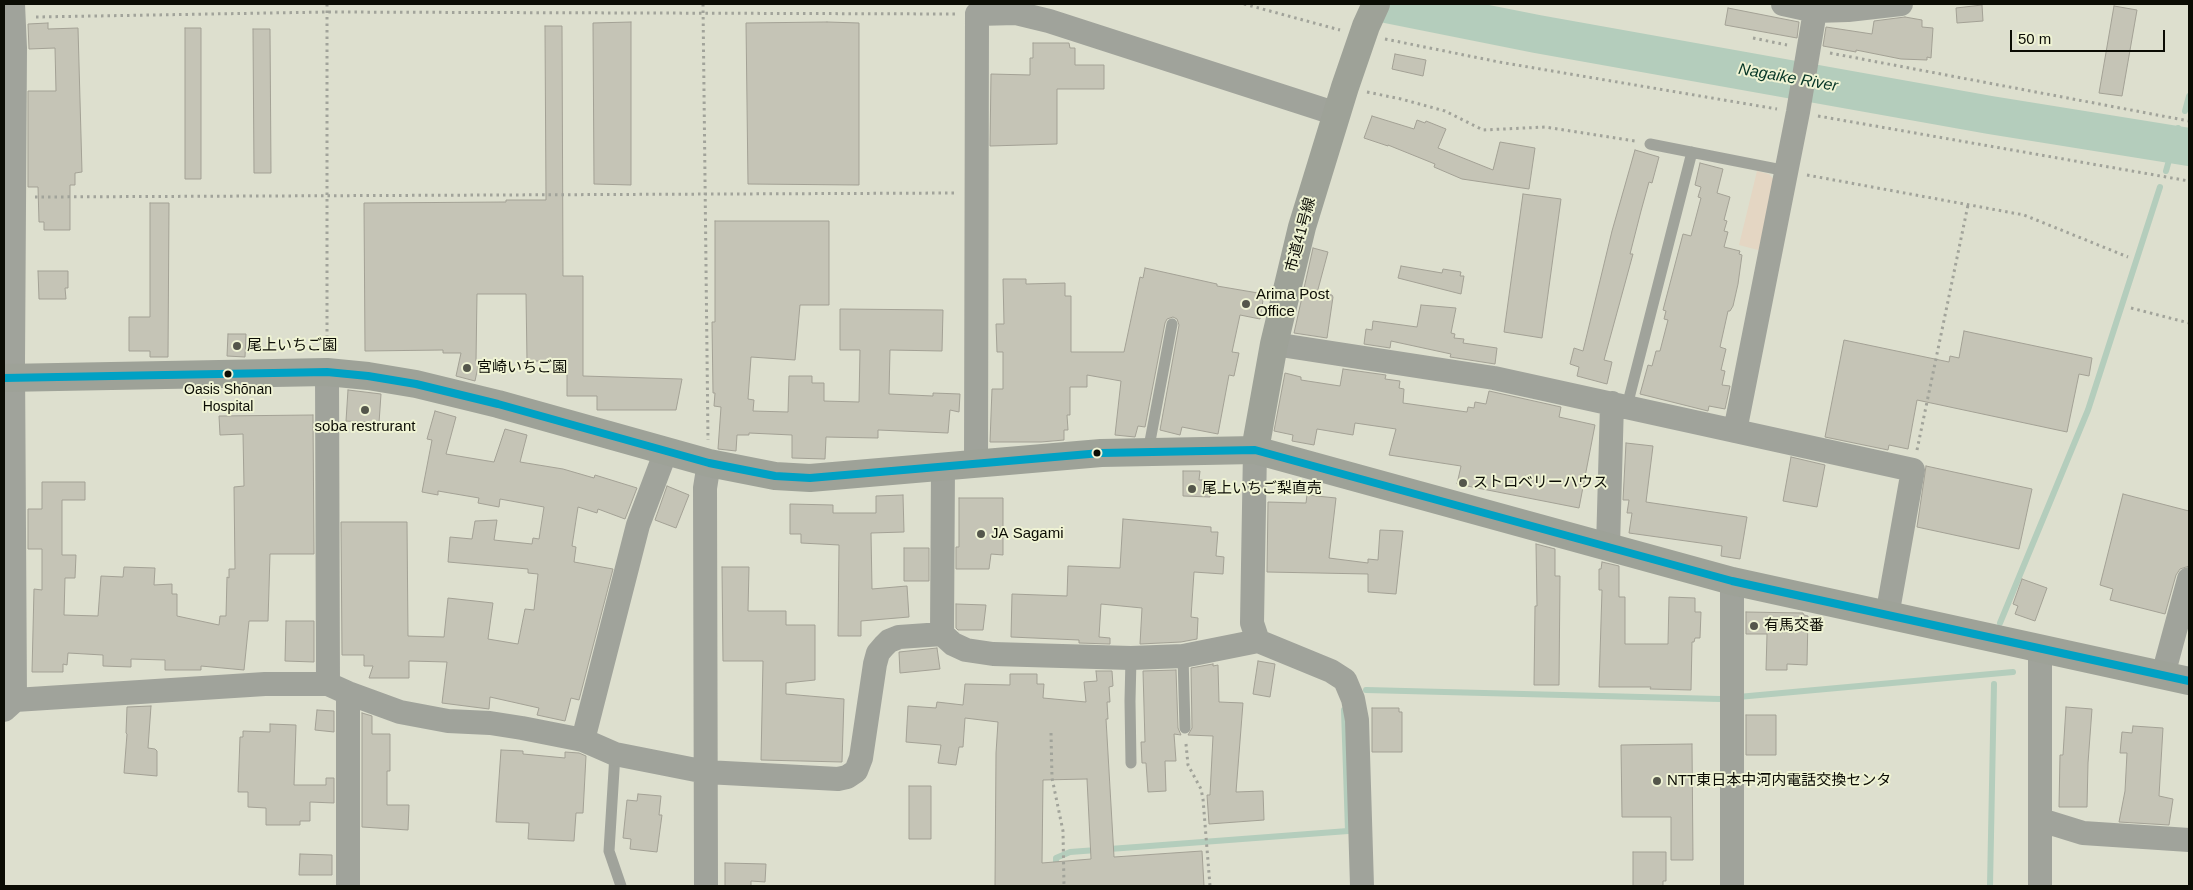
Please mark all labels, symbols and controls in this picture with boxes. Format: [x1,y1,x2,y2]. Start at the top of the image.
scale bar [2013,20,2168,52]
text: 50 m [2018,30,2051,47]
water label: Nagaike River [1737,60,1839,96]
street label: 市道41号線 [1282,196,1320,274]
place label: Arima Post Office [1256,286,1329,321]
marker: Arima Post Office [1240,298,1252,310]
place label: 尾上いちご園 [247,337,337,355]
marker: 尾上いちご園 [231,340,243,352]
place label: 宮崎いちご園 [477,359,567,377]
marker: 宮崎いちご園 [461,362,473,374]
marker: Oasis Shōnan Hospital [223,369,233,379]
place label: Oasis Shōnan Hospital [184,382,272,414]
marker: soba restrurant [359,404,371,416]
place label: soba restrurant [315,418,415,436]
unlabelled marker [1092,448,1102,458]
place label: ストロベリーハウス [1473,474,1608,492]
marker: ストロベリーハウス [1457,477,1469,489]
place label: 尾上いちご梨直売 [1202,480,1322,498]
marker: 尾上いちご梨直売 [1186,483,1198,495]
place label: JA Sagami [991,525,1064,543]
marker: JA Sagami [975,528,987,540]
place label: 有馬交番 [1764,617,1824,635]
marker: 有馬交番 [1748,620,1760,632]
place label: NTT東日本中河内電話交換センタ [1667,772,1891,790]
marker: NTT東日本中河内電話交換センタ [1651,775,1663,787]

